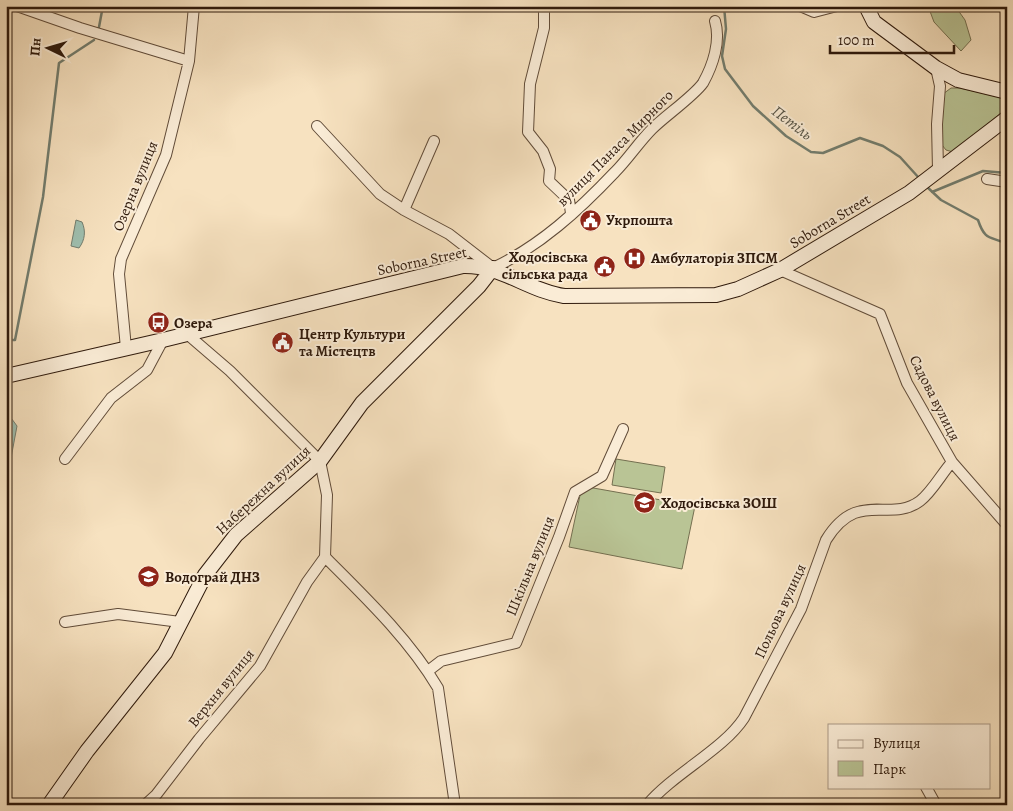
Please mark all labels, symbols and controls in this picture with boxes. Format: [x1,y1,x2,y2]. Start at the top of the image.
north arrow [22,22,72,72]
scale bar [830,22,954,54]
text: 100 m [838,30,875,50]
text: Пн [25,37,46,57]
street label: вулиця Панаса Мирного [552,85,678,211]
water label: Петіль [767,101,817,146]
street label: Озерна вулиця [108,138,162,234]
street label: Soborna Street [786,189,874,253]
public building icon: Укрпошта [578,208,602,232]
place label: Укрпошта [606,210,674,230]
street label: Soborna Street [375,242,469,280]
hospital icon: Амбулаторія ЗПСМ [623,246,647,270]
place label: Ходосівська сільська рада [502,247,589,284]
place label: Амбулаторія ЗПСМ [650,248,778,268]
public building icon: Ходосівська сільська рада [592,254,616,278]
bus stop icon: Озера [146,311,170,335]
place label: Озера [174,313,214,333]
place label: Центр Культури та Містецтв [299,324,406,361]
public building icon: Центр Культури та Містецтв [271,331,295,355]
street label: Садова вулиця [905,352,965,444]
street label: Набережна вулиця [211,441,315,539]
school or university icon: Ходосівська ЗОШ [633,491,657,515]
place label: Ходосівська ЗОШ [661,493,777,513]
street label: Шкільна вулиця [501,513,559,619]
street label: Польова вулиця [749,560,811,662]
school or university icon: Водограй ДНЗ [137,565,161,589]
place label: Водограй ДНЗ [165,567,260,587]
street label: Верхня вулиця [183,645,259,731]
legend [828,724,990,788]
text: Вулиця [873,733,920,753]
text: Парк [873,759,906,779]

